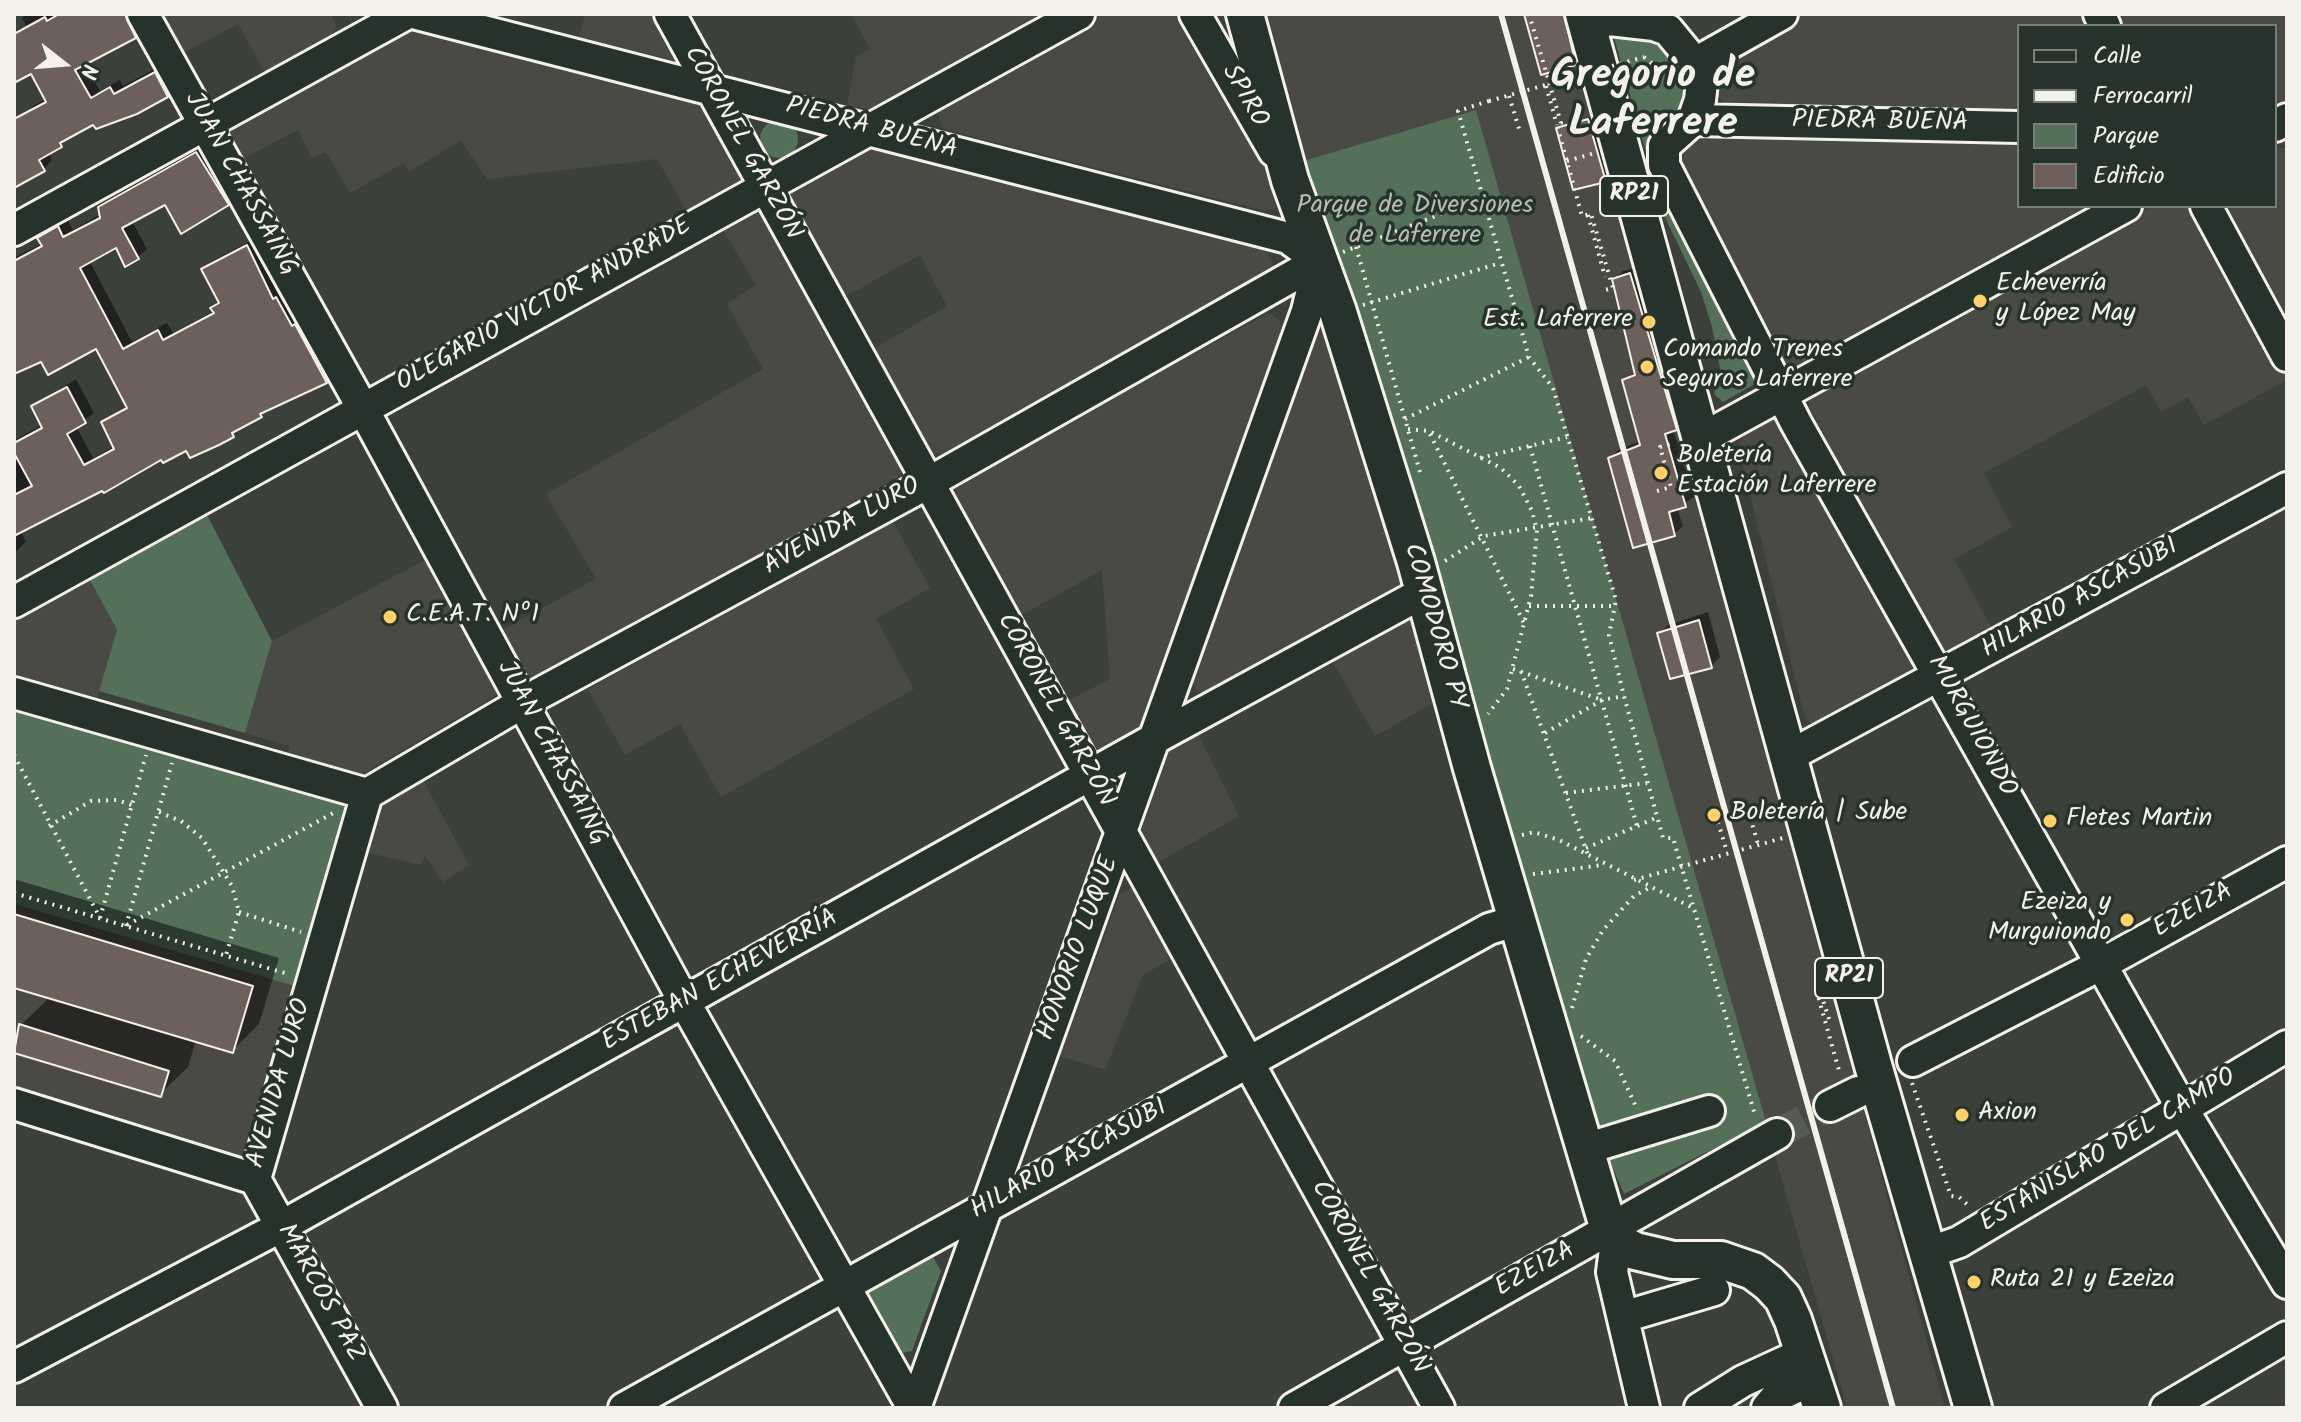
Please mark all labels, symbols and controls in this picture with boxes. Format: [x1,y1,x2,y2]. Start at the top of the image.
north arrow [24,24,104,104]
legend [2017,24,2277,208]
text: Calle [2093,37,2141,76]
street label: CORONEL GARZÓN [675,42,807,246]
district label: Gregorio de Laferrere [1551,55,1755,154]
text: N [69,59,106,83]
street label: SPIRO [1213,60,1273,134]
text: Ferrocarril [2093,77,2193,116]
street label: JUAN CHASSAING [176,88,302,282]
street label: PIEDRA BUENA [782,92,960,168]
street label: PIEDRA BUENA [1792,107,1968,141]
text: Parque [2093,117,2159,156]
text: Edificio [2093,157,2165,196]
road number: RP21 [1600,176,1668,216]
park label: Parque de Diversiones de Laferrere [1297,192,1533,254]
street label: OLEGARIO VICTOR ANDRADE [392,212,698,400]
place label: Echeverría y López May [1996,270,2135,332]
marker: Echeverría y López May [1971,292,1989,310]
place label: Est. Laferrere [1483,306,1633,338]
marker: Est. Laferrere [1640,313,1658,331]
place label: Comando Trenes Seguros Laferrere [1663,336,1852,398]
marker: Comando Trenes Seguros Laferrere [1638,358,1656,376]
place label: Boletería Estación Laferrere [1677,442,1876,504]
marker: Boletería Estación Laferrere [1652,464,1670,482]
street label: AVENIDA LURO [759,472,927,584]
street label: HILARIO ASCASUBI [1977,533,2185,667]
street label: COMODORO PY [1394,540,1472,714]
place label: C.E.A.T. Nº1 [406,601,539,633]
marker: C.E.A.T. Nº1 [381,608,399,626]
street label: CORONEL GARZÓN [988,609,1120,813]
street label: MURGUIONDO [1918,651,2022,803]
street label: JUAN CHASSAING [488,656,612,852]
place label: Boletería | Sube [1730,799,1907,831]
place label: Fletes Martin [2066,805,2212,837]
marker: Boletería | Sube [1705,806,1723,824]
marker: Fletes Martin [2041,812,2059,830]
street label: HONORIO LUQUE [1032,853,1128,1045]
street label: EZEIZA [2149,877,2239,947]
place label: Ezeiza y Murguiondo [1988,889,2111,950]
street label: ESTEBAN ECHEVERRÍA [597,904,845,1060]
marker: Ezeiza y Murguiondo [2118,911,2136,929]
road number: RP21 [1815,958,1883,998]
street label: AVENIDA LURO [242,996,320,1172]
street label: ESTANISLAO DEL CAMPO [1975,1063,2243,1241]
street label: HILARIO ASCASUBI [966,1094,1174,1228]
place label: Axion [1978,1099,2037,1131]
marker: Axion [1953,1106,1971,1124]
street label: CORONEL GARZÓN [1302,1176,1434,1380]
street label: MARCOS PAZ [268,1219,370,1369]
street label: EZEIZA [1491,1236,1581,1306]
place label: Ruta 21 y Ezeiza [1990,1266,2175,1298]
marker: Ruta 21 y Ezeiza [1965,1273,1983,1291]

